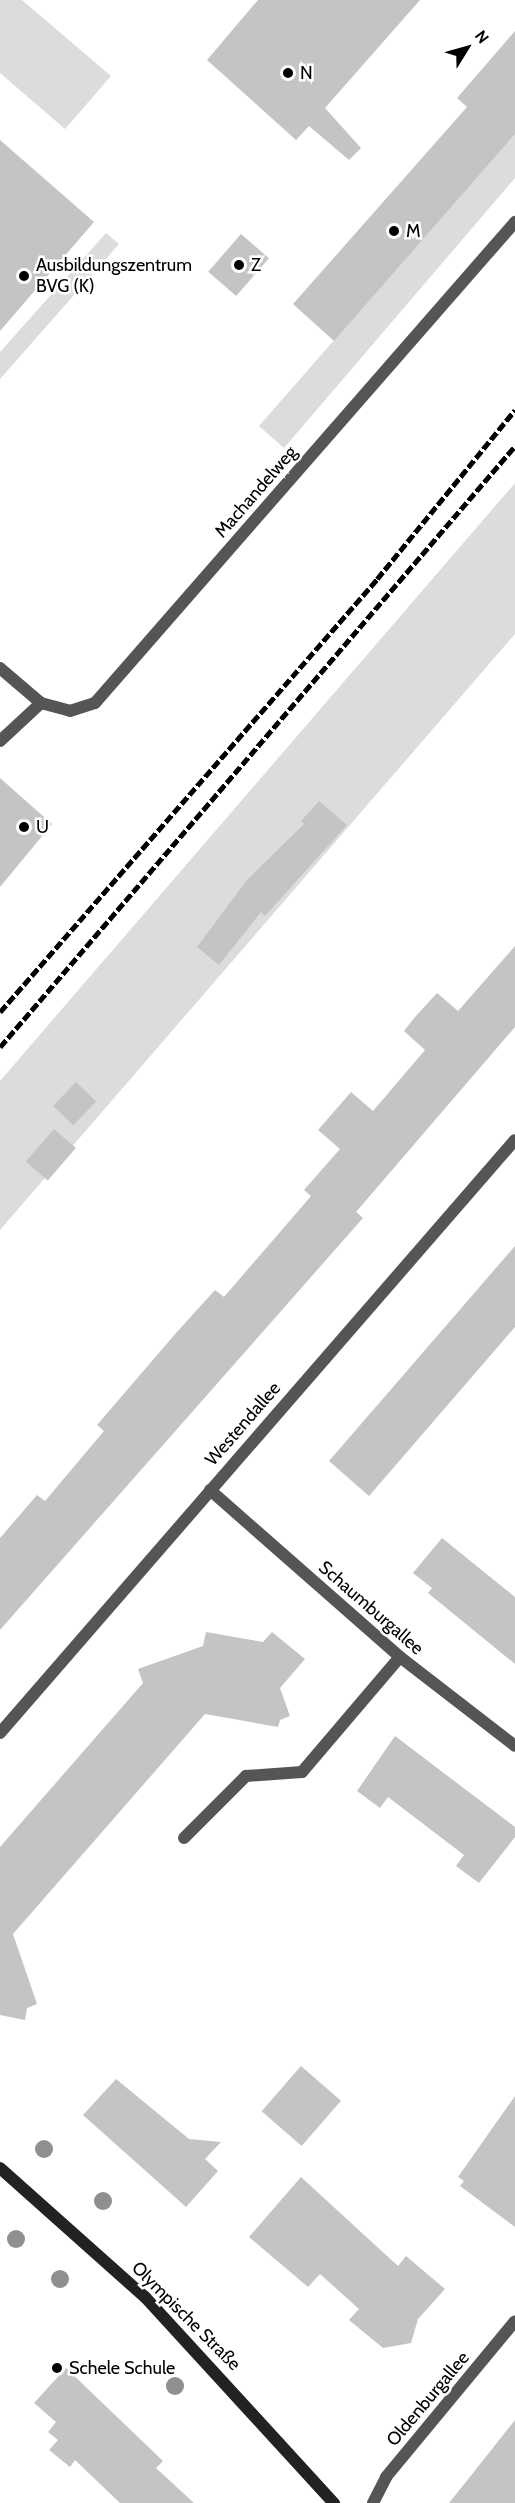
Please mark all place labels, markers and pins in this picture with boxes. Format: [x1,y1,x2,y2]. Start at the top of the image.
place label: N [300,62,313,84]
marker: N [281,66,295,80]
place label: M [406,220,421,242]
marker: M [387,224,401,238]
place label: Z [251,254,261,276]
place label: Ausbildungszentrum BVG (K) [36,255,192,298]
marker: Z [232,258,246,272]
marker: Ausbildungszentrum BVG (K) [17,269,31,283]
place label: U [36,816,49,838]
marker: U [17,820,31,834]
place label: Schele Schule [69,2357,175,2379]
marker: Schele Schule [50,2361,64,2375]

